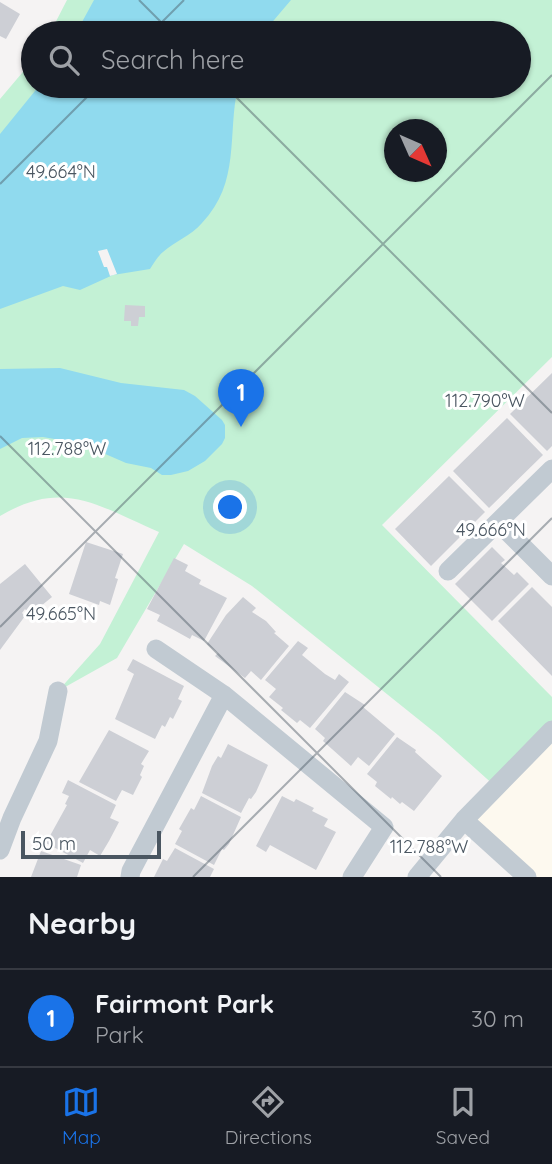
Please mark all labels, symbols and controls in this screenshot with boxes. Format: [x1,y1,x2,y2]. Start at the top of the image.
search box [21,21,531,98]
icon: search [45,41,83,79]
text: Search here [101,43,245,76]
north arrow [384,119,447,182]
text: 49.664°N [26,160,96,183]
pin: 1 [218,369,264,427]
text: 112.790°W [445,389,525,412]
text: 112.788°W [28,437,106,460]
your location [213,490,247,524]
text: 49.666°N [456,518,526,541]
text: 49.665°N [26,602,96,625]
scale bar [21,828,161,860]
text: 50 m [32,831,76,855]
text: 112.788°W [390,835,468,858]
text: Nearby [28,904,136,942]
text: Fairmont Park [95,987,274,1020]
text: 1 [47,1004,55,1033]
text: 30 m [471,1004,524,1033]
text: Park [95,1020,144,1049]
tab: Map [62,1083,101,1149]
tab: Directions [225,1083,312,1149]
tab: Saved [436,1083,490,1149]

